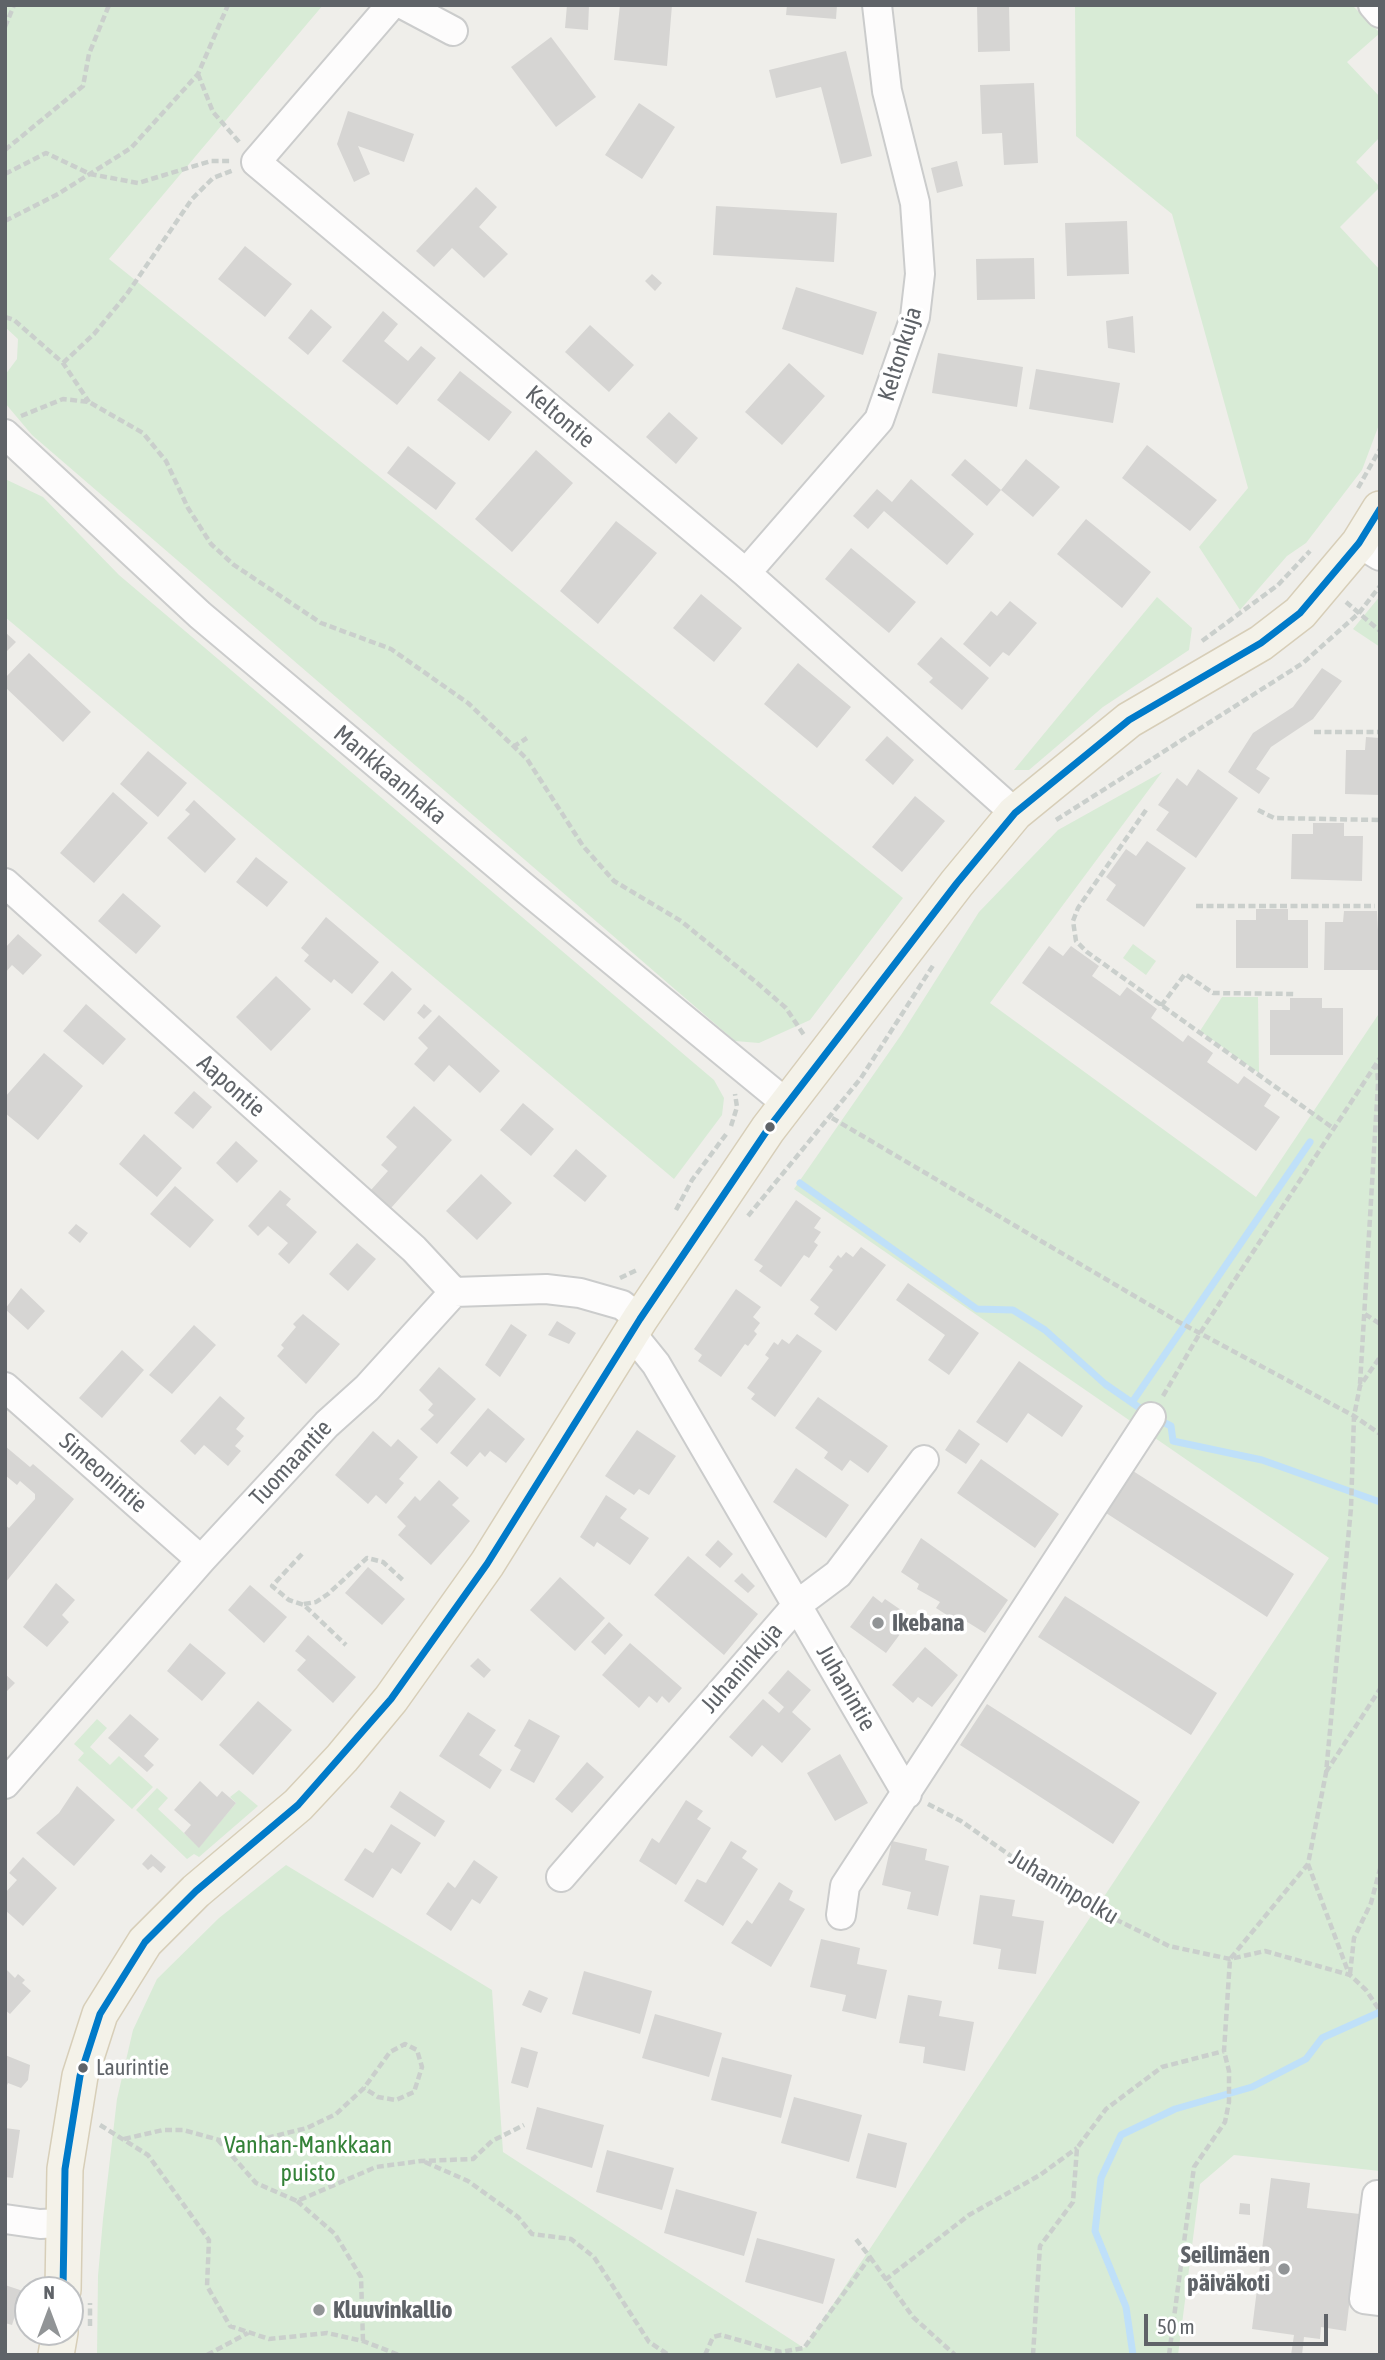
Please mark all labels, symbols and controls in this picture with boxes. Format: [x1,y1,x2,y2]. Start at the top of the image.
street label: Keltonkuja [872,303,928,405]
street label: Keltontie [520,380,600,454]
street label: Mankkaanhaka [328,719,452,831]
street label: Aapontie [191,1049,271,1123]
unlabelled marker [763,1120,777,1134]
street label: Tuomaantie [244,1414,338,1512]
street label: Simeonintie [53,1427,153,1519]
place label: Ikebana [892,1609,964,1637]
marker: Ikebana [870,1615,886,1631]
street label: Juhaninkuja [695,1617,789,1719]
street label: Juhanintie [810,1640,882,1736]
street label: Juhaninpolku [1004,1843,1124,1931]
place label: Laurintie [96,2055,169,2081]
marker: Laurintie [76,2061,90,2075]
park label: Vanhan-Mankkaan puisto [224,2131,392,2187]
place label: Seilimäen päiväkoti [1181,2241,1270,2297]
marker: Seilimäen päiväkoti [1276,2261,1292,2277]
north arrow [14,2276,84,2346]
text: N [43,2281,55,2303]
place label: Kluuvinkallio [333,2296,453,2324]
scale bar [1147,2300,1331,2344]
marker: Kluuvinkallio [311,2302,327,2318]
text: 50 m [1157,2314,1195,2338]

